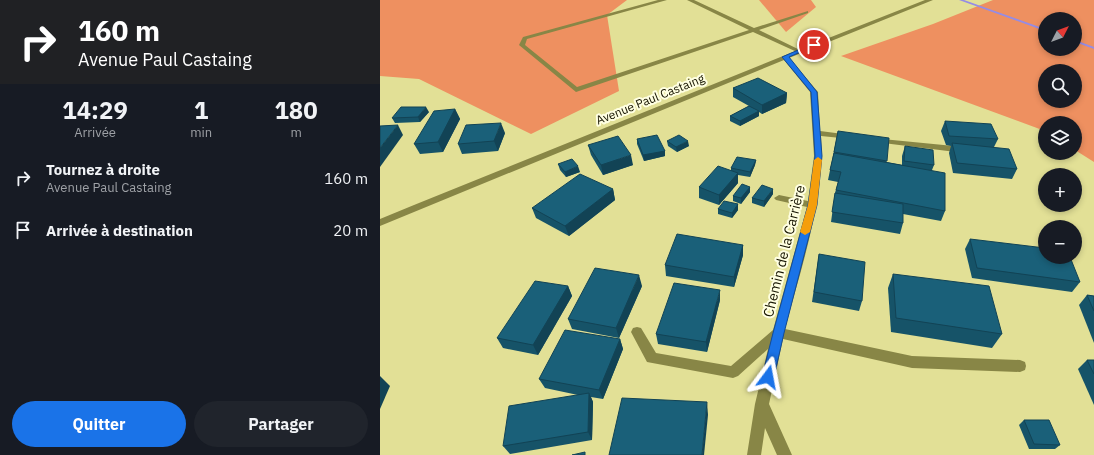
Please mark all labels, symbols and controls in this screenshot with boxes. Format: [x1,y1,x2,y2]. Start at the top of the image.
text: 160 m [78,12,160,49]
north arrow [1038,12,1082,56]
map controls [1038,12,1082,264]
icon: right [12,16,64,68]
pin [797,28,831,62]
icon: arrive [803,34,825,56]
text: Avenue Paul Castaing [78,48,252,71]
button: search [1038,64,1082,108]
street label: Avenue Paul Castaing [594,70,707,128]
text: 14:29 [62,94,128,126]
text: 1 [194,94,208,126]
text: 180 [274,94,318,126]
button: layers [1038,116,1082,160]
text: Arrivée [74,124,116,141]
text: min [190,124,212,141]
text: m [290,124,302,141]
text: Tournez à droite [46,160,160,179]
icon: right [12,167,34,189]
button: + [1038,168,1082,212]
text: 160 m [324,169,368,188]
text: Avenue Paul Castaing [46,179,171,196]
street label: Chemin de la Carrière [759,183,809,319]
icon: arrive [12,219,34,241]
button: − [1038,220,1082,264]
text: Arrivée à destination [46,221,193,240]
text: 20 m [333,221,368,240]
position arrow [747,356,789,398]
button: Quitter [12,401,186,447]
button: Partager [194,401,368,447]

